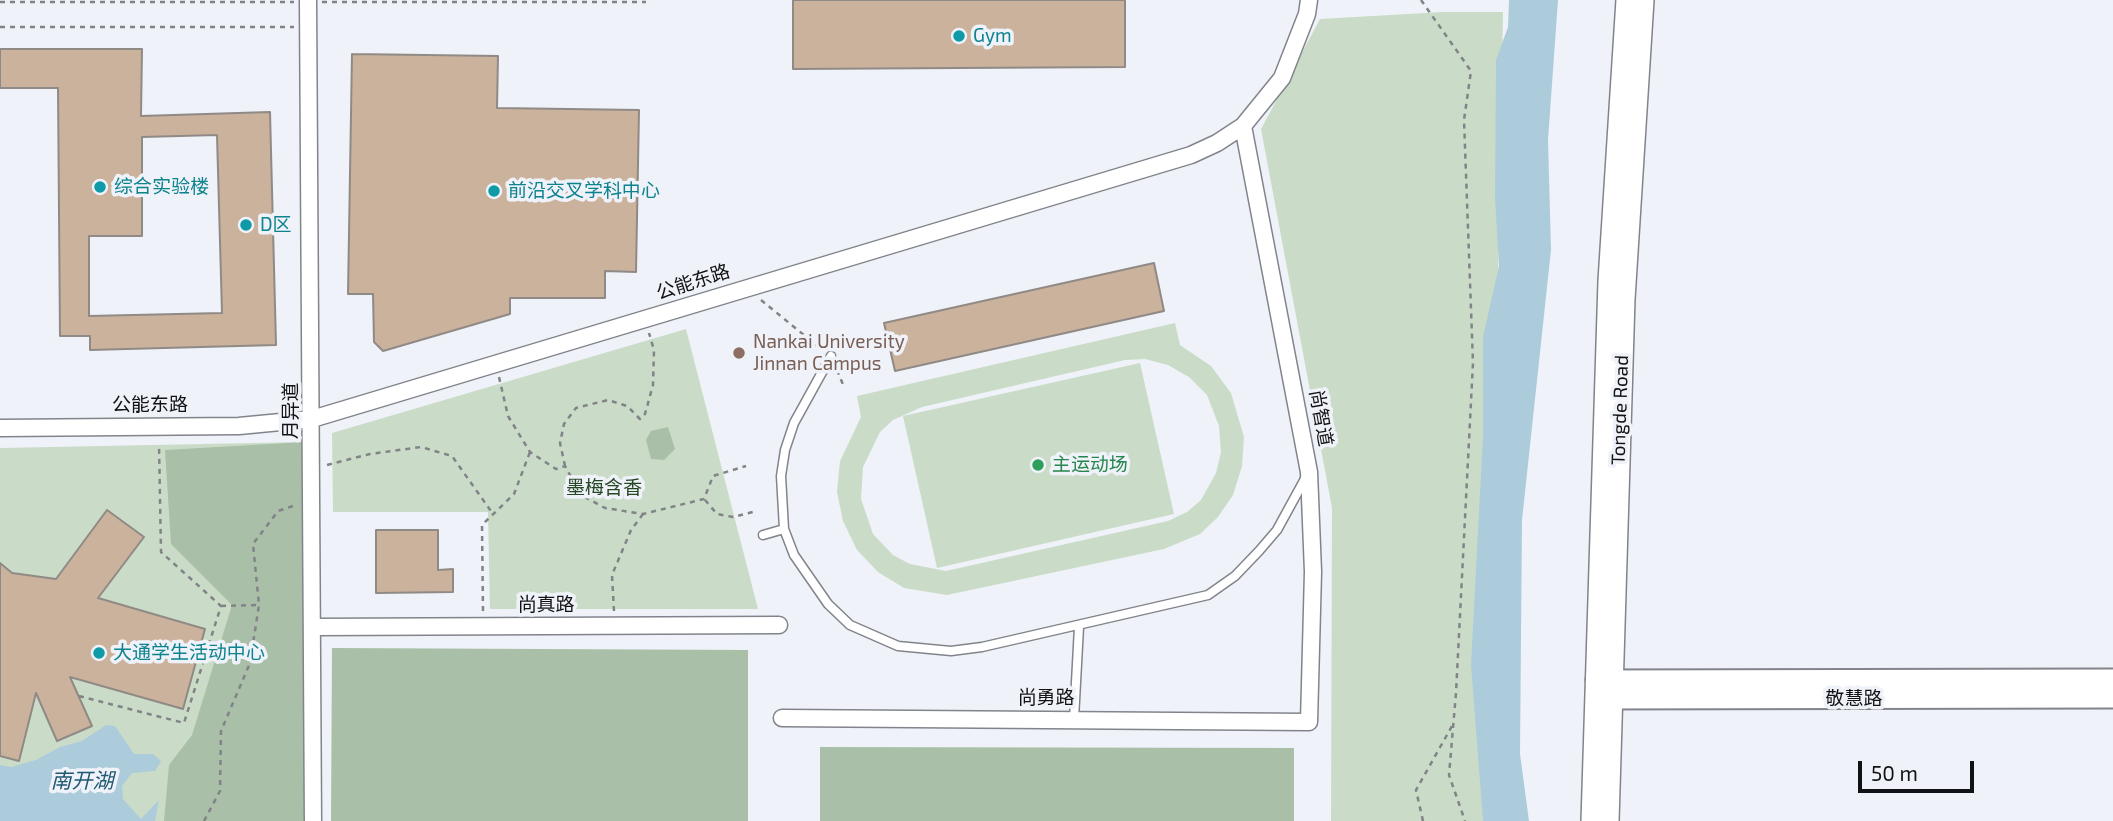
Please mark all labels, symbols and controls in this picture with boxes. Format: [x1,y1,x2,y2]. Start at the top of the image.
place label: Gym [973,25,1012,47]
marker: Gym [951,28,967,44]
place label: 综合实验楼 [114,176,209,198]
marker: 综合实验楼 [92,179,108,195]
place label: 前沿交叉学科中心 [508,180,660,202]
marker: 前沿交叉学科中心 [486,183,502,199]
place label: D区 [260,214,292,236]
marker: D区 [238,217,254,233]
street label: 公能东路 [653,259,733,305]
place label: Nankai University Jinnan Campus [753,331,905,375]
marker: Nankai University Jinnan Campus [731,345,747,361]
street label: Tongde Road [1607,354,1633,466]
street label: 月异道 [280,383,302,439]
street label: 尚智道 [1305,388,1337,448]
street label: 公能东路 [112,394,188,416]
place label: 主运动场 [1052,454,1128,476]
marker: 主运动场 [1030,457,1046,473]
park label: 墨梅含香 [566,477,642,499]
street label: 尚真路 [518,594,574,616]
place label: 大通学生活动中心 [113,642,265,664]
marker: 大通学生活动中心 [91,645,107,661]
street label: 尚勇路 [1018,687,1074,709]
street label: 敬慧路 [1826,688,1882,710]
scale bar [1861,748,1976,792]
text: 50 m [1871,760,1918,785]
water label: 南开湖 [51,768,113,794]

